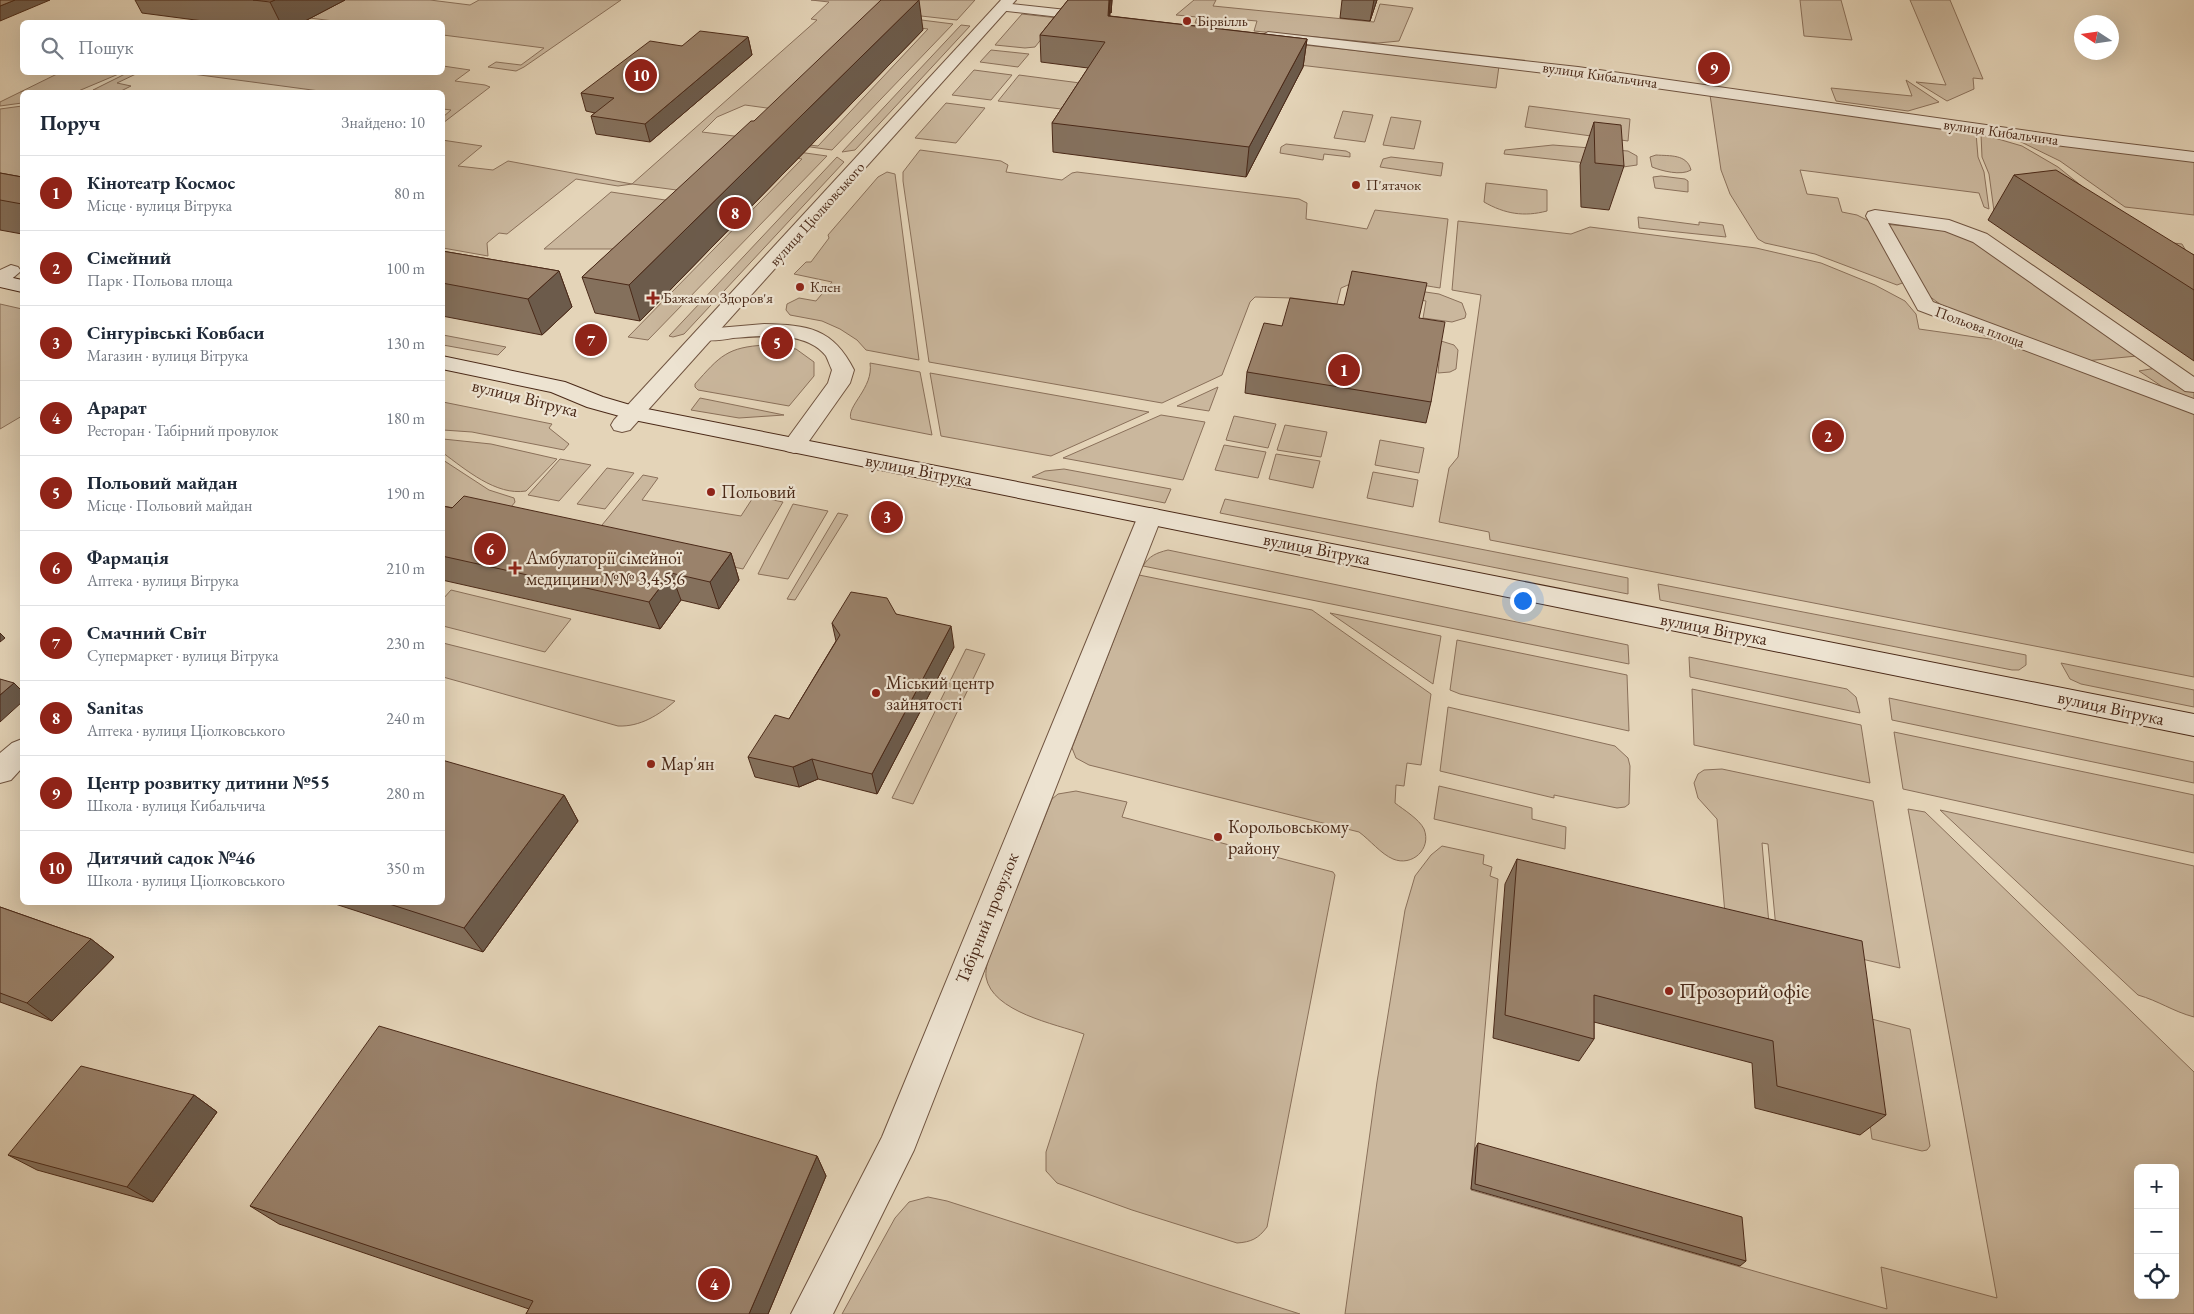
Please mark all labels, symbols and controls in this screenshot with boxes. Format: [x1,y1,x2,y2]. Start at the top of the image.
place label: Бірвілль [1197,11,1248,30]
marker: Бірвілль [1181,15,1193,27]
north arrow [2074,15,2119,60]
search box [20,20,445,75]
icon: search [38,34,66,62]
text: Пошук [78,35,134,60]
pin: 9 [1698,49,1730,87]
pin: 10 [625,56,657,94]
street label: вулиця Кибальчича [1541,57,1659,92]
text: Поруч [40,109,100,136]
text: Знайдено: 10 [341,112,425,133]
street label: вулиця Кибальчича [1942,114,2060,149]
street label: вулиця Ціолковського [765,158,868,270]
text: Кінотеатр Космос [87,170,235,195]
place label: П'ятачок [1366,175,1421,194]
marker: П'ятачок [1350,179,1362,191]
text: 1 [52,183,60,204]
text: 80 m [394,183,425,204]
pin: 8 [719,194,751,232]
text: Місце · вулиця Вітрука [87,195,232,216]
text: Сімейний [87,245,171,270]
text: 2 [52,258,60,279]
text: 100 m [386,258,425,279]
text: Парк · Польова площа [87,270,233,291]
place label: Клен [810,277,841,296]
marker: Клен [794,281,806,293]
place label: Бажаємо Здоров'я [663,288,773,307]
marker: Бажаємо Здоров'я [647,292,659,304]
street label: Польова площа [1933,302,2028,352]
text: Сінгурівські Ковбаси [87,320,264,345]
pin: 7 [575,321,607,359]
pin: 5 [761,324,793,362]
text: 3 [52,333,60,354]
text: 130 m [386,333,425,354]
text: Магазин · вулиця Вітрука [87,345,248,366]
pin: 1 [1328,351,1360,389]
street label: вулиця Вітрука [470,373,581,422]
text: Арарат [87,395,147,420]
text: 4 [52,408,60,429]
text: 180 m [386,408,425,429]
pin: 2 [1812,417,1844,455]
text: Ресторан · Табірний провулок [87,420,279,441]
street label: вулиця Вітрука [864,448,975,491]
text: Польовий майдан [87,470,238,495]
place label: Польовий [721,480,796,503]
text: 5 [52,483,60,504]
text: 190 m [386,483,425,504]
marker: Польовий [705,486,717,498]
text: Місце · Польовий майдан [87,495,252,516]
pin: 3 [871,498,903,536]
street label: вулиця Вітрука [1262,527,1373,570]
pin: 6 [474,530,506,568]
text: Фармація [87,545,169,570]
place label: Амбулаторії сімейної медицини №№ 3,4,5,6 [525,546,685,590]
text: 6 [52,558,60,579]
text: 210 m [386,558,425,579]
marker: Амбулаторії сімейної медицини №№ 3,4,5,6 [508,561,522,575]
text: Аптека · вулиця Вітрука [87,570,239,591]
your location [1510,588,1536,614]
street label: вулиця Вітрука [1659,607,1770,650]
text: Смачний Світ [87,620,206,645]
text: 7 [52,633,60,654]
text: 230 m [386,633,425,654]
text: Супермаркет · вулиця Вітрука [87,645,279,666]
place label: Міський центр зайнятості [886,671,994,715]
street label: вулиця Вітрука [2056,685,2167,730]
marker: Міський центр зайнятості [870,687,882,699]
text: Sanitas [87,695,143,720]
text: 8 [52,708,60,729]
text: 240 m [386,708,425,729]
text: Аптека · вулиця Ціолковського [87,720,285,741]
place label: Мар'ян [661,752,714,775]
marker: Мар'ян [645,758,657,770]
text: Центр розвитку дитини №55 [87,770,330,795]
text: 9 [52,783,60,804]
text: 280 m [386,783,425,804]
text: Школа · вулиця Кибальчича [87,795,265,816]
place label: Корольовському району [1228,815,1349,859]
marker: Корольовському району [1212,831,1224,843]
text: Дитячий садок №46 [87,845,255,870]
street label: Табірний провулок [950,848,1023,987]
text: 10 [48,858,64,879]
text: 350 m [386,858,425,879]
text: Школа · вулиця Ціолковського [87,870,285,891]
place label: Прозорий офіс [1679,977,1809,1004]
marker: Прозорий офіс [1663,985,1675,997]
map controls [2134,1164,2179,1299]
button: + [2134,1164,2179,1209]
button: − [2134,1209,2179,1254]
button: locate [2134,1254,2179,1299]
pin: 4 [698,1265,730,1303]

